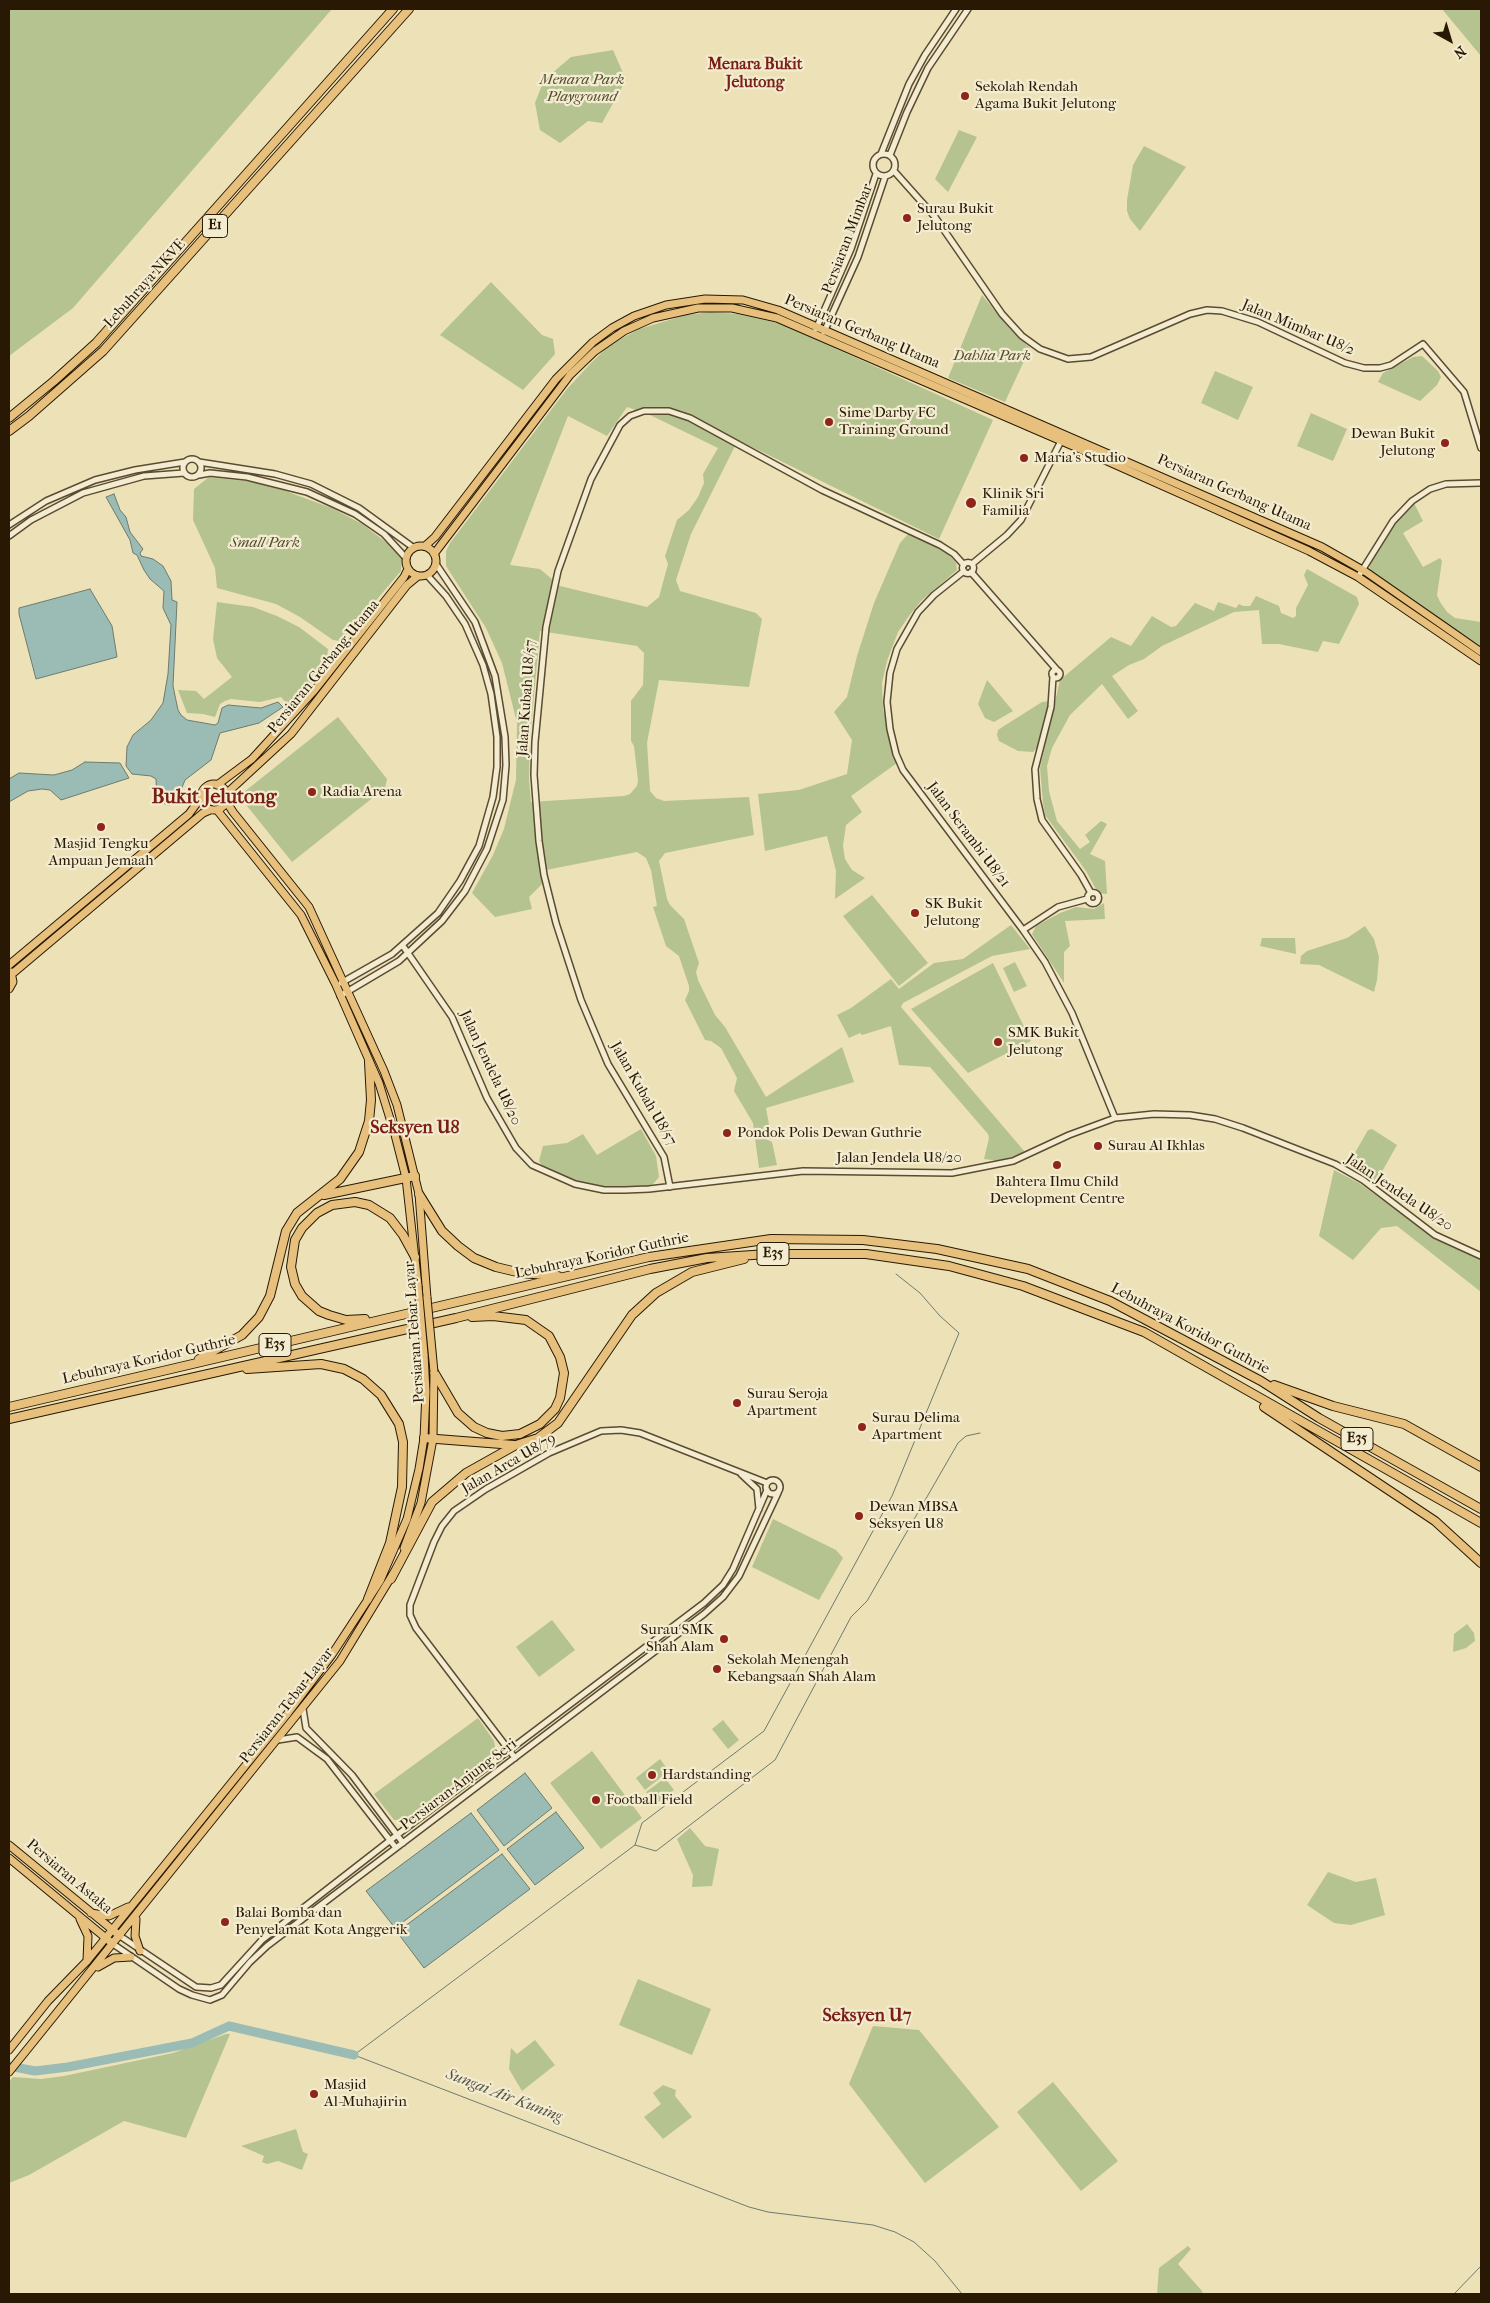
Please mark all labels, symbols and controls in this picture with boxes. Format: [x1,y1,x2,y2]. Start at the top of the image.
north arrow [1425,15,1475,65]
text: N [1450,42,1469,62]
district label: Menara Bukit Jelutong [708,55,802,93]
park label: Menara Park Playground [540,71,624,106]
place label: Sekolah Rendah Agama Bukit Jelutong [975,78,1116,113]
marker: Sekolah Rendah Agama Bukit Jelutong [959,90,971,102]
street label: Persiaran Mimbar [819,181,877,297]
place label: Surau Bukit Jelutong [917,200,994,235]
marker: Surau Bukit Jelutong [901,212,913,224]
road number: E1 [202,215,228,238]
street label: Lebuhraya NKVE [100,236,190,332]
street label: Persiaran Gerbang Utama [782,291,942,373]
street label: Jalan Mimbar U8/2 [1239,296,1357,360]
park label: Dahlia Park [953,347,1031,365]
place label: Sime Darby FC Training Ground [839,404,949,439]
marker: Sime Darby FC Training Ground [823,416,835,428]
place label: Dewan Bukit Jelutong [1351,425,1435,460]
marker: Dewan Bukit Jelutong [1439,437,1451,449]
place label: Maria's Studio [1034,449,1126,467]
street label: Persiaran Gerbang Utama [1154,451,1314,535]
marker: Maria's Studio [1018,452,1030,464]
place label: Klinik Sri Familia [982,485,1044,520]
marker: Klinik Sri Familia [964,496,978,510]
park label: Small Park [230,534,300,552]
street label: Persiaran Gerbang Utama [264,596,384,738]
street label: Jalan Kubah U8/57 [514,639,540,757]
street label: Jalan Serambi U8/21 [922,779,1014,891]
place label: Radia Arena [322,783,402,801]
district label: Bukit Jelutong [152,786,276,810]
marker: Radia Arena [306,786,318,798]
marker: Masjid Tengku Ampuan Jemaah [95,821,107,833]
place label: Masjid Tengku Ampuan Jemaah [48,835,154,870]
place label: SK Bukit Jelutong [925,895,983,930]
marker: SK Bukit Jelutong [909,907,921,919]
street label: Jalan Jendela U8/20 [455,1007,525,1129]
place label: SMK Bukit Jelutong [1008,1024,1079,1059]
marker: SMK Bukit Jelutong [992,1036,1004,1048]
street label: Jalan Kubah U8/57 [606,1039,680,1149]
district label: Seksyen U8 [370,1118,460,1140]
place label: Pondok Polis Dewan Guthrie [737,1124,922,1142]
marker: Pondok Polis Dewan Guthrie [721,1127,733,1139]
place label: Surau Al Ikhlas [1108,1137,1205,1155]
marker: Surau Al Ikhlas [1092,1140,1104,1152]
street label: Jalan Jendela U8/20 [836,1149,962,1167]
street label: Jalan Jendela U8/20 [1342,1151,1456,1235]
marker: Bahtera Ilmu Child Development Centre [1051,1159,1063,1171]
place label: Bahtera Ilmu Child Development Centre [989,1173,1125,1208]
street label: Lebuhraya Koridor Guthrie [513,1229,691,1283]
road number: E35 [757,1242,789,1266]
street label: Persiaran Tebar Layar [401,1260,429,1404]
street label: Lebuhraya Koridor Guthrie [1108,1279,1272,1379]
street label: Lebuhraya Koridor Guthrie [61,1331,237,1389]
road number: E35 [259,1334,291,1356]
place label: Surau Seroja Apartment [747,1385,828,1420]
marker: Surau Seroja Apartment [731,1397,743,1409]
place label: Surau Delima Apartment [872,1409,960,1444]
marker: Surau Delima Apartment [856,1421,868,1433]
road number: E35 [1341,1428,1373,1450]
street label: Jalan Arca U8/79 [459,1430,559,1498]
place label: Dewan MBSA Seksyen U8 [869,1498,959,1533]
marker: Dewan MBSA Seksyen U8 [853,1510,865,1522]
place label: Surau SMK Shah Alam [640,1621,714,1656]
marker: Surau SMK Shah Alam [718,1633,730,1645]
street label: Persiaran Tebar Layar [236,1644,338,1768]
place label: Sekolah Menengah Kebangsaan Shah Alam [727,1651,876,1686]
marker: Sekolah Menengah Kebangsaan Shah Alam [711,1663,723,1675]
street label: Persiaran Anjung Seri [397,1735,521,1835]
place label: Hardstanding [662,1766,751,1784]
marker: Hardstanding [646,1769,658,1781]
place label: Football Field [606,1791,693,1809]
marker: Football Field [590,1794,602,1806]
street label: Persiaran Astaka [22,1836,116,1918]
place label: Balai Bomba dan Penyelamat Kota Anggerik [235,1904,408,1939]
marker: Balai Bomba dan Penyelamat Kota Anggerik [219,1916,231,1928]
district label: Seksyen U7 [823,2006,911,2028]
water label: Sungai Air Kuning [443,2065,565,2127]
place label: Masjid Al-Muhajirin [324,2076,407,2111]
marker: Masjid Al-Muhajirin [308,2088,320,2100]

